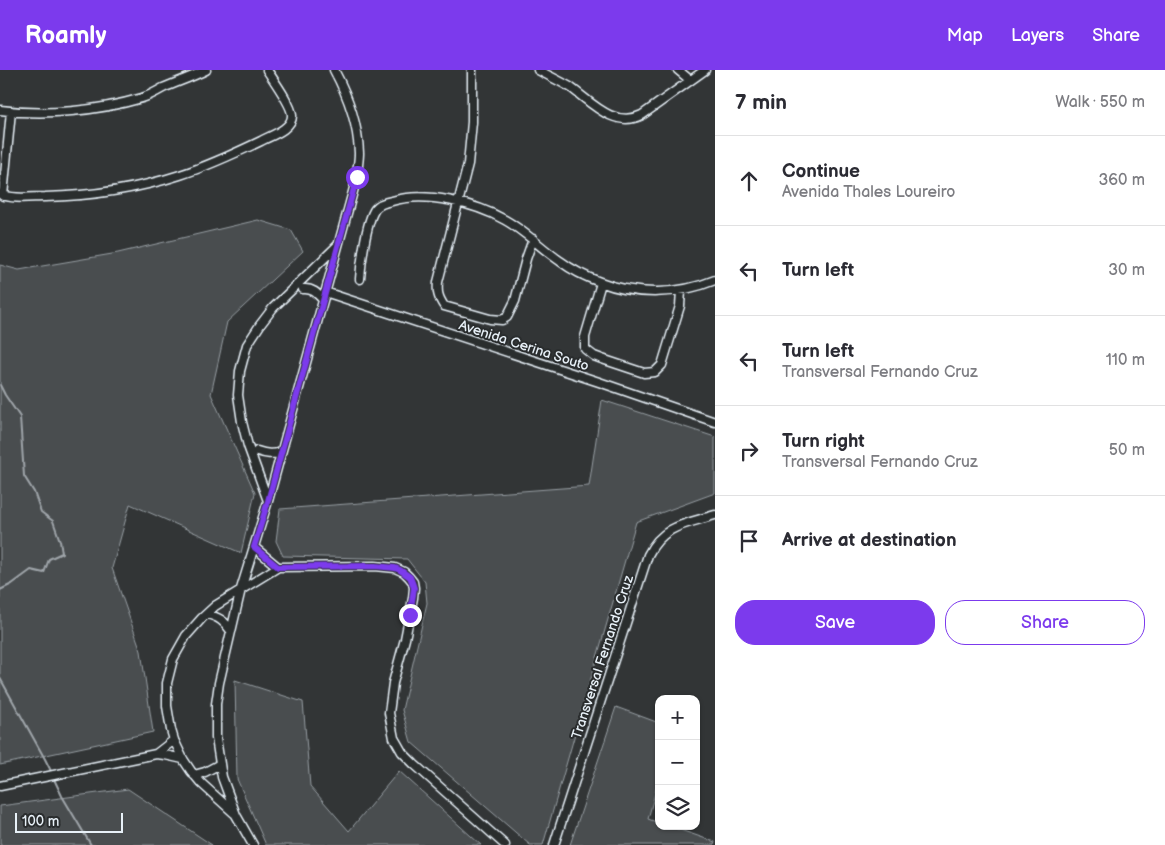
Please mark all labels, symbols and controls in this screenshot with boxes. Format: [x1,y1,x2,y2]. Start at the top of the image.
text: Roamly [25,21,106,50]
text: Map [947,25,983,46]
text: Layers [1011,25,1064,46]
text: Share [1092,25,1140,46]
text: 7 min [735,90,787,115]
text: Walk · 550 m [1055,93,1145,112]
text: Continue [782,160,860,183]
route start [346,166,369,189]
icon: ahead [735,167,763,195]
text: 360 m [1098,171,1145,190]
text: Avenida Thales Loureiro [782,183,955,202]
icon: left [735,257,763,285]
text: Turn left [782,259,854,282]
text: 30 m [1108,261,1145,280]
street label: Avenida Cerina Souto [457,316,591,375]
text: Turn left [782,340,854,363]
icon: left [735,347,763,375]
text: 110 m [1106,351,1145,370]
text: Transversal Fernando Cruz [782,363,978,382]
text: Turn right [782,430,865,453]
icon: right [735,437,763,465]
text: 50 m [1109,441,1145,460]
text: Transversal Fernando Cruz [782,453,978,472]
icon: arrive [735,527,763,555]
text: Arrive at destination [782,529,957,552]
street label: Transversal Fernando Cruz [568,573,637,741]
button: Save [735,600,935,645]
button: Share [945,600,1145,645]
route end [399,604,422,627]
map controls [655,695,700,830]
button: + [655,695,700,740]
button: − [655,740,700,785]
button: layers [655,785,700,830]
scale bar [15,810,122,833]
text: 100 m [22,813,59,830]

